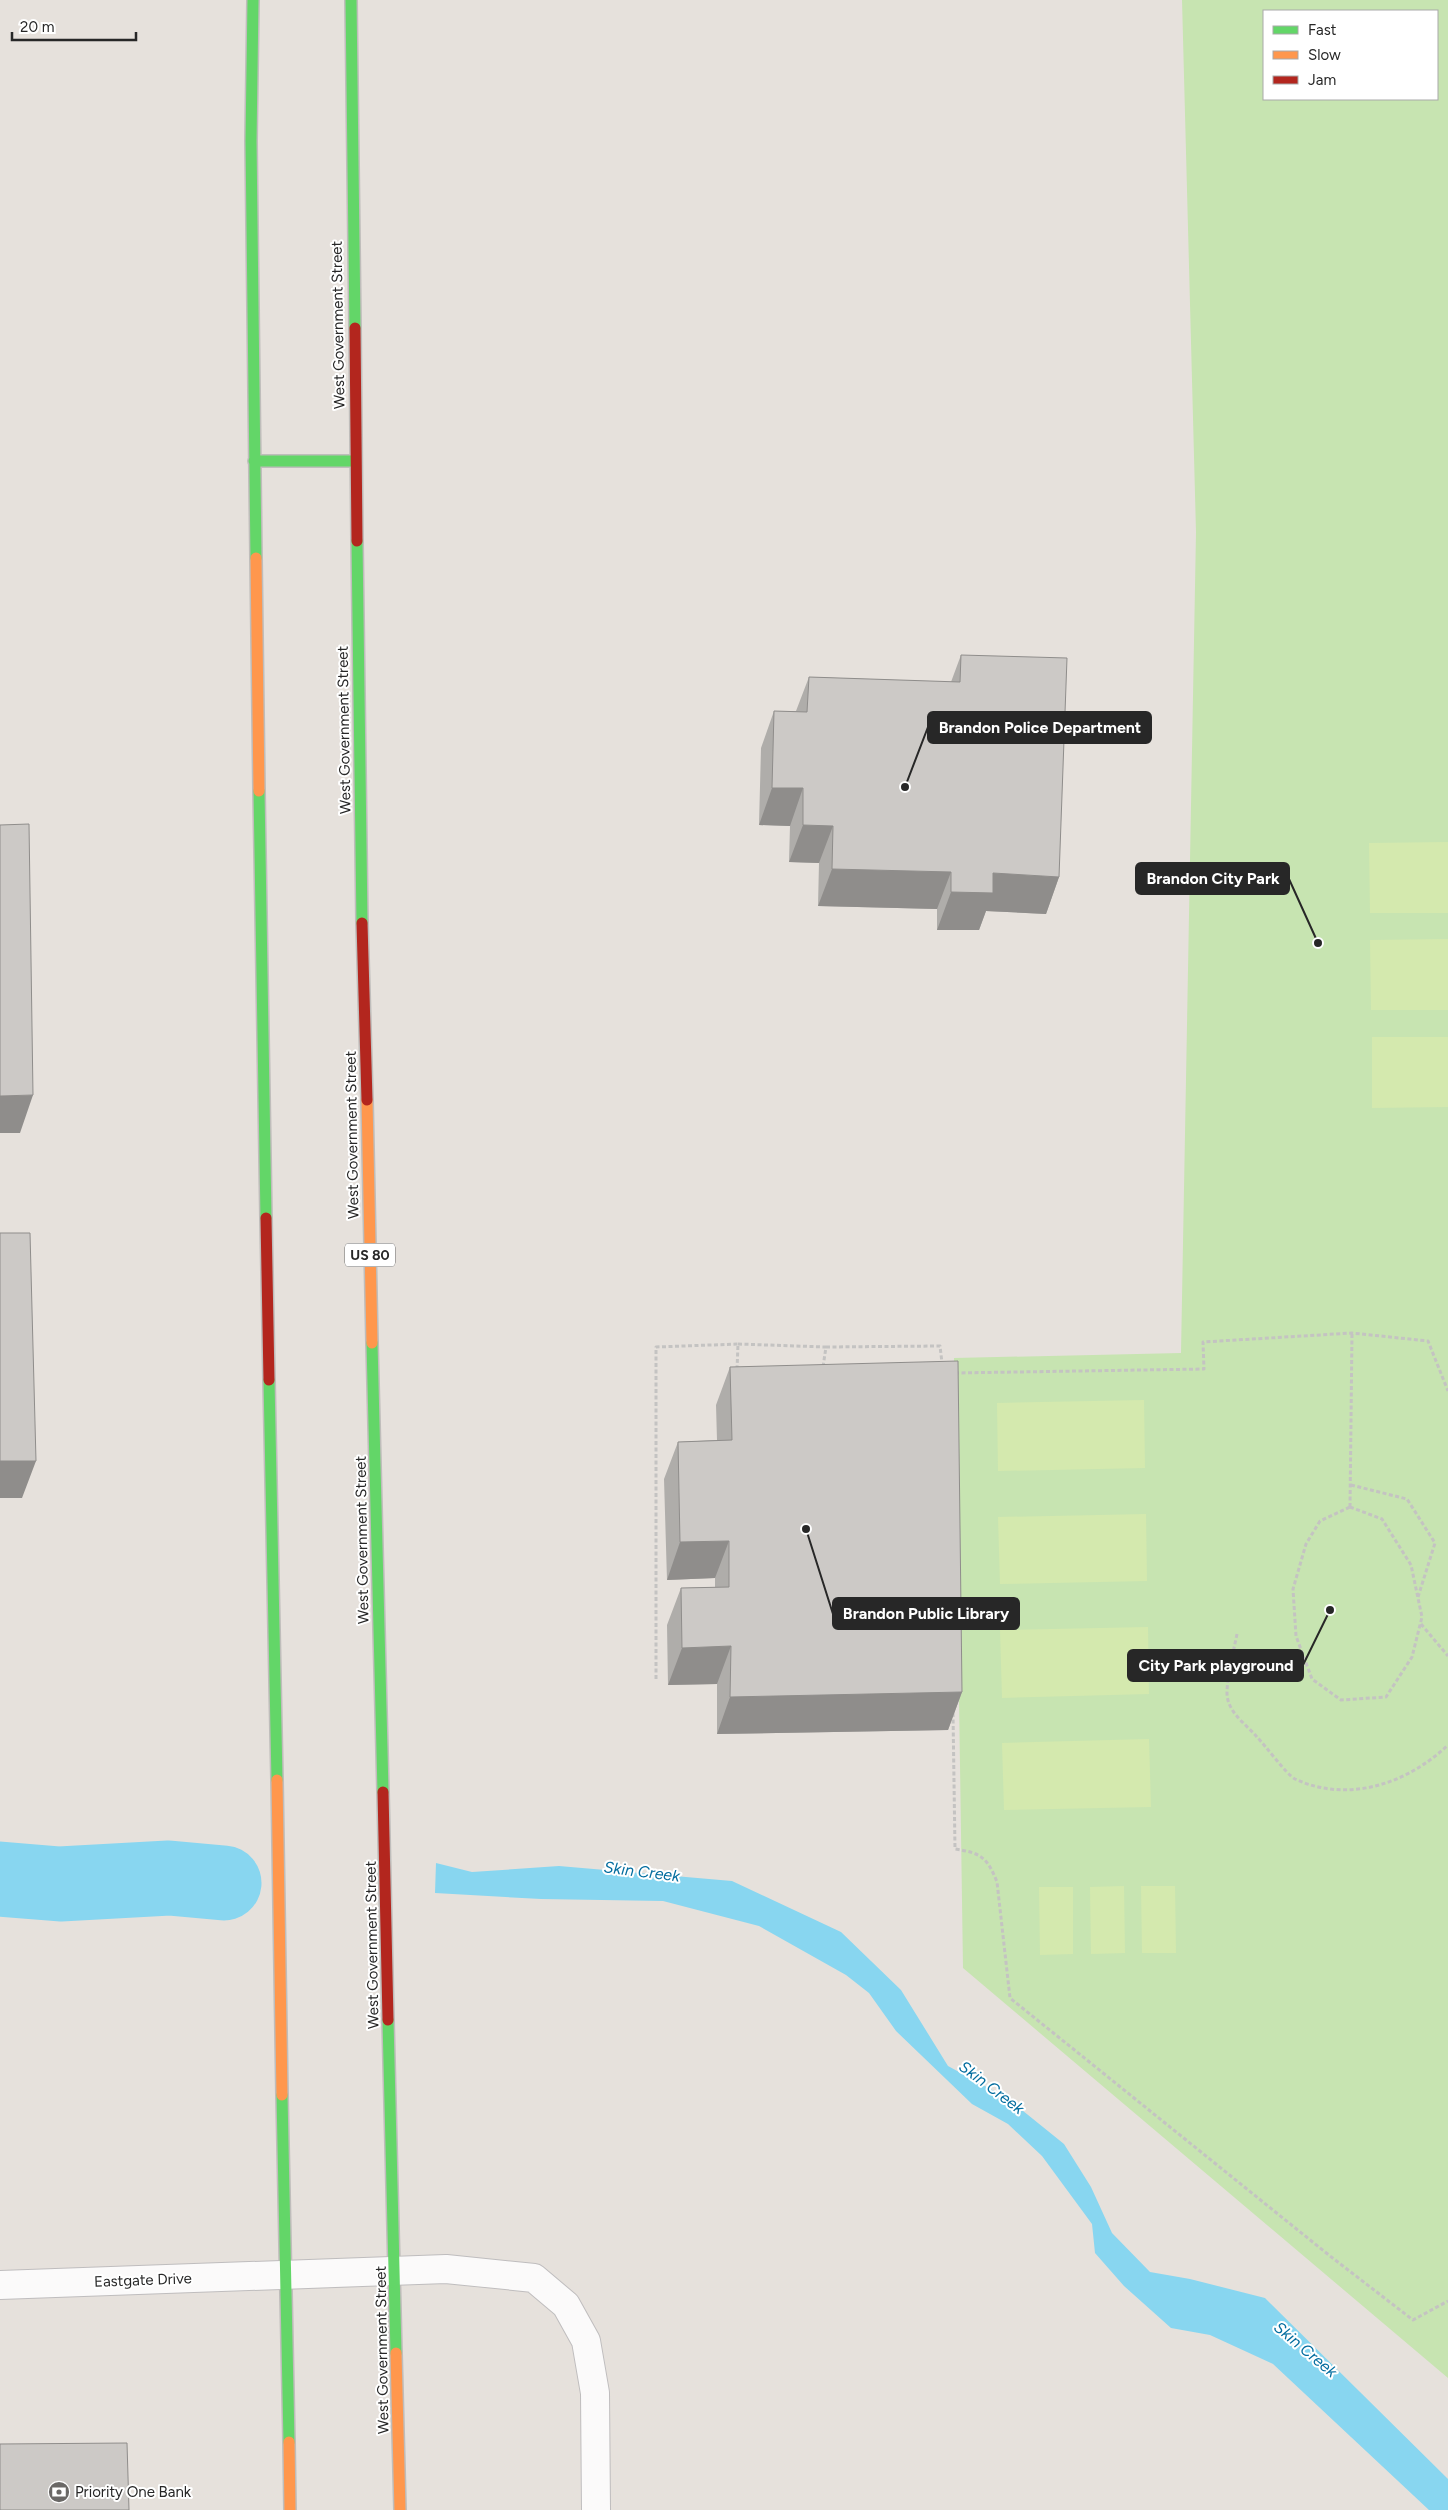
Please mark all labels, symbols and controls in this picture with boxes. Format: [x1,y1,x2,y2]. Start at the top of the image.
scale bar [12,10,136,42]
legend [1263,10,1438,100]
text: 20 m [20,18,54,36]
text: Fast [1308,21,1337,39]
text: Slow [1308,46,1341,64]
text: Jam [1308,71,1336,89]
street label: West Government Street [328,240,348,409]
street label: West Government Street [334,645,354,814]
callout: Brandon Police Department [928,712,1151,743]
text: Brandon Police Department [939,718,1141,737]
callout: Brandon City Park [1136,863,1289,894]
text: Brandon City Park [1146,869,1280,888]
street label: West Government Street [342,1050,362,1219]
road number: US 80 [345,1244,395,1266]
street label: West Government Street [352,1455,372,1624]
callout: Brandon Public Library [833,1598,1019,1629]
text: Brandon Public Library [843,1604,1010,1623]
callout: City Park playground [1128,1650,1303,1681]
text: City Park playground [1138,1656,1294,1675]
water label: Skin Creek [603,1857,682,1886]
street label: West Government Street [362,1860,382,2029]
water label: Skin Creek [955,2057,1029,2119]
street label: West Government Street [372,2265,392,2434]
street label: Eastgate Drive [94,2269,192,2291]
water label: Skin Creek [1270,2318,1342,2382]
bank icon: Priority One Bank [47,2480,71,2504]
place label: Priority One Bank [75,2483,192,2501]

